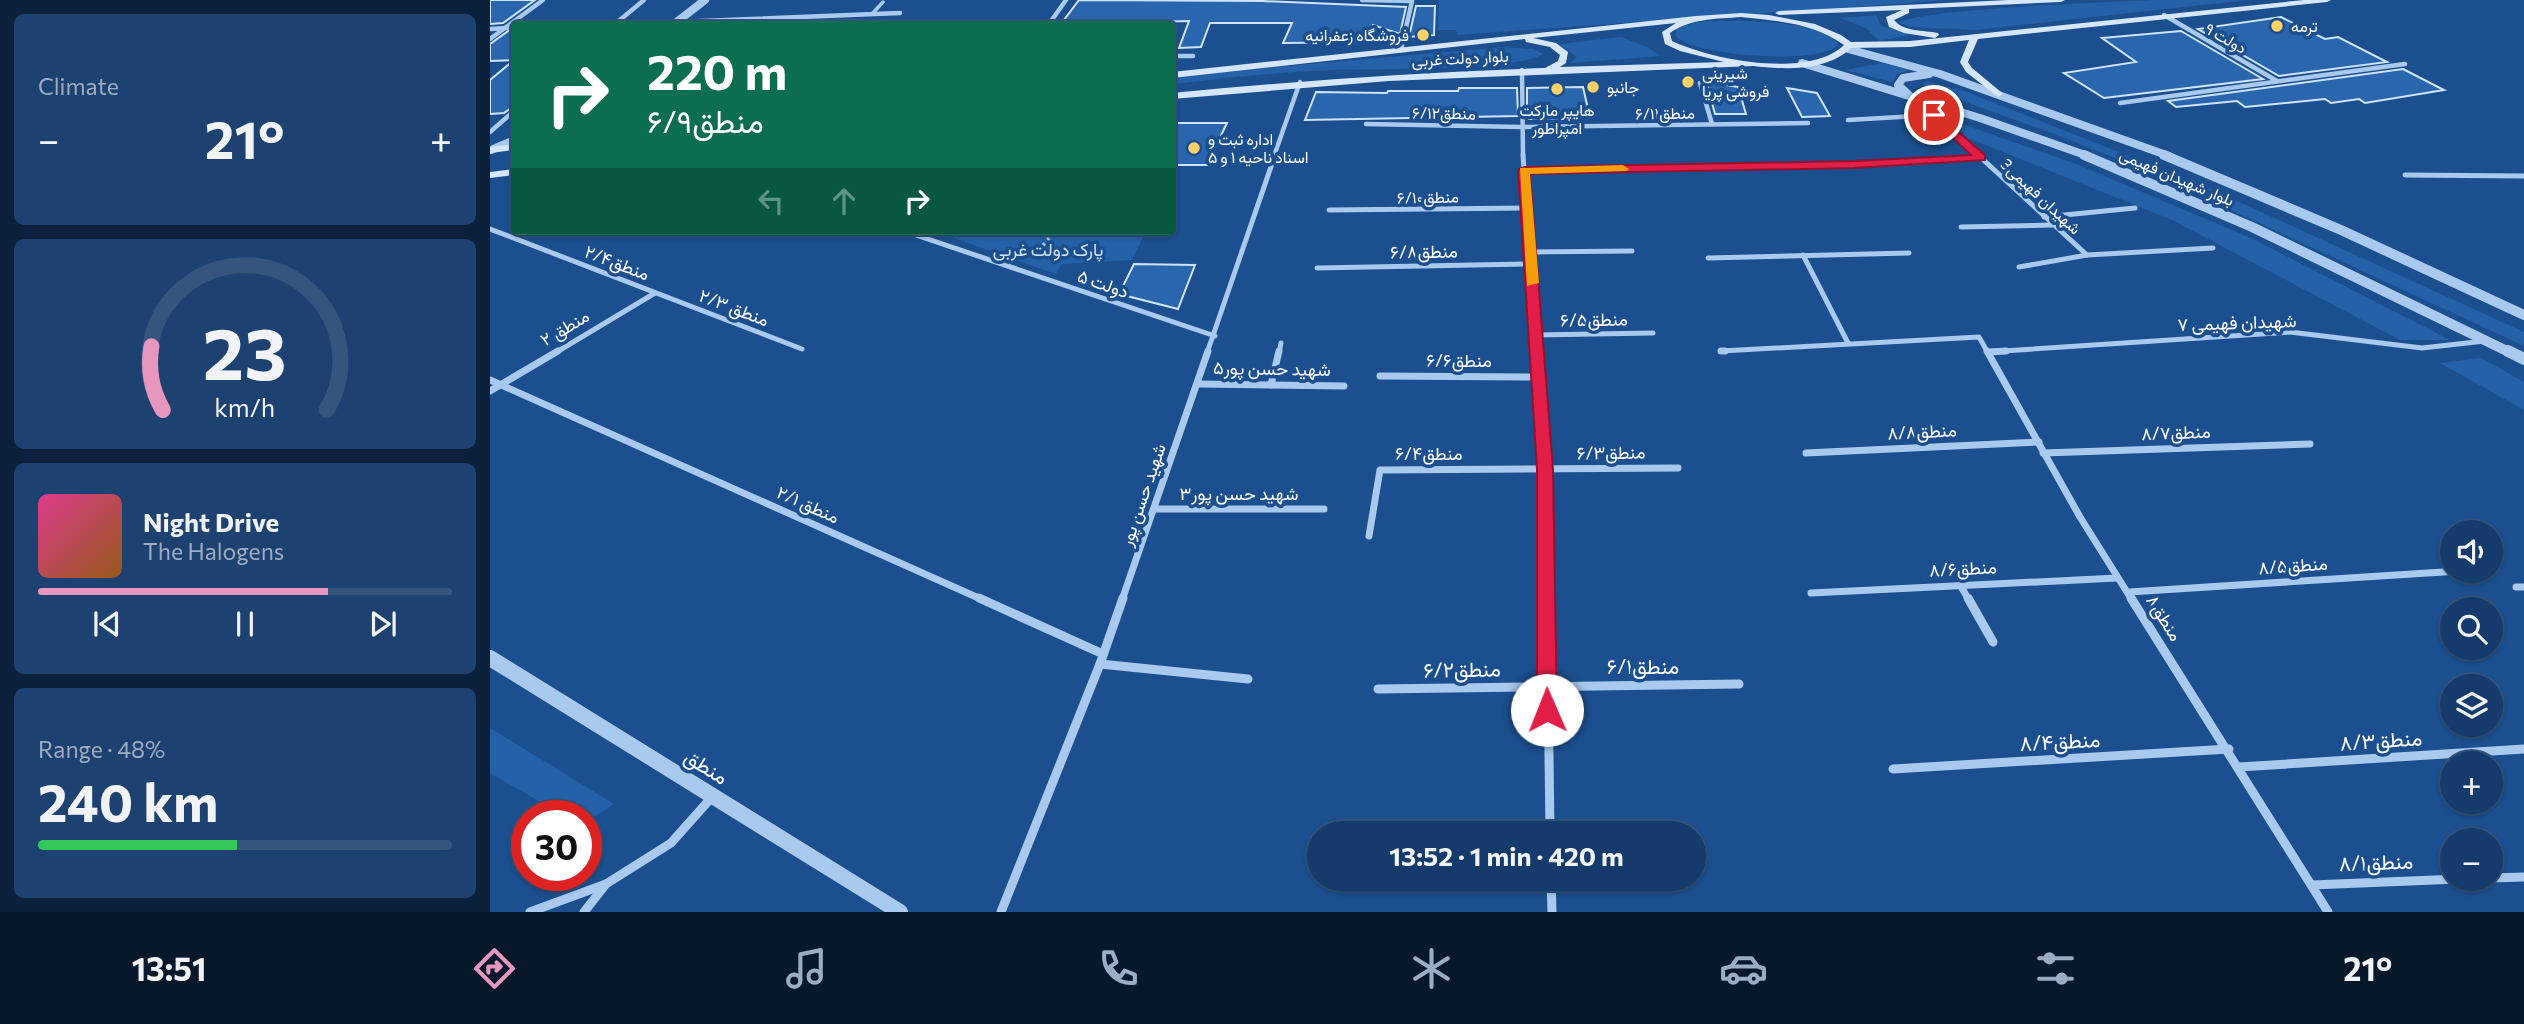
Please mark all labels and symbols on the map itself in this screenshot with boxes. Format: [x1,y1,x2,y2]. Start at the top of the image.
place label: ترمه [2291,16,2318,37]
street label: ۹ دولت [2201,18,2250,59]
marker: ترمه [2269,18,2285,34]
place label: فروشگاه زعفرانیه [1305,25,1409,46]
marker: فروشگاه زعفرانیه [1415,27,1431,43]
street label: بلوار دولت غربی [1411,45,1509,72]
place label: شیرینی فروشی پریا [1702,63,1769,103]
marker: شیرینی فروشی پریا [1680,74,1696,90]
place label: جانبو [1607,77,1639,98]
marker: جانبو [1585,79,1601,95]
marker: هایپر مارکت امپراطور [1549,81,1565,97]
pin [1904,85,1964,145]
place label: هایپر مارکت امپراطور [1519,100,1595,140]
street label: منطق۶/۱۲ [1412,102,1476,125]
street label: منطق۶/۱۱ [1635,102,1695,125]
place label: اداره ثبت و اسناد ناحیه ۱ و ۵ [1208,129,1309,168]
marker: اداره ثبت و اسناد ناحیه ۱ و ۵ [1186,140,1202,156]
street label: بلوار شهیدان فهیمی [2116,144,2237,211]
street label: 3شهیدان فهیمی [1996,154,2085,239]
street label: منطق۶/۱۰ [1397,186,1459,209]
park label: پارک دولت غربی [993,238,1103,262]
street label: منطق۶/۸ [1390,239,1458,264]
street label: منطق۲/۴ [581,240,653,285]
street label: ۵ دولت [1075,264,1132,303]
street label: منطق ۲/۳ [696,284,772,331]
street label: منطق ۲ [536,304,593,351]
street label: منطق۶/۵ [1560,307,1628,332]
street label: شهیدان فهیمی ۷ [2177,309,2297,336]
street label: منطق۶/۶ [1426,349,1492,372]
street label: شهید حسن پور۵ [1213,356,1331,382]
street label: منطق۸/۸ [1887,418,1957,445]
street label: منطق۸/۷ [2141,420,2211,445]
street label: شهید حسن پور [1114,440,1172,551]
street label: منطق۶/۳ [1576,440,1646,465]
street label: منطق۶/۴ [1395,442,1463,465]
street label: منطق ۲/۱ [773,481,843,529]
street label: شهید حسن پور۳ [1180,482,1299,506]
street label: منطق۸/۵ [2258,552,2328,579]
street label: منطق۸/۶ [1929,555,1997,582]
street label: منطق۸ [2141,590,2188,645]
street label: منطق۶/۱ [1607,653,1679,679]
street label: منطق۶/۲ [1423,655,1501,683]
position arrow [1510,673,1584,747]
street label: منطق۸/۳ [2339,724,2423,756]
street label: منطق۸/۴ [2019,726,2101,756]
street label: منطق [680,743,733,790]
speed limit sign: 30 [511,800,602,891]
street label: منطق۸/۱ [2338,848,2414,876]

